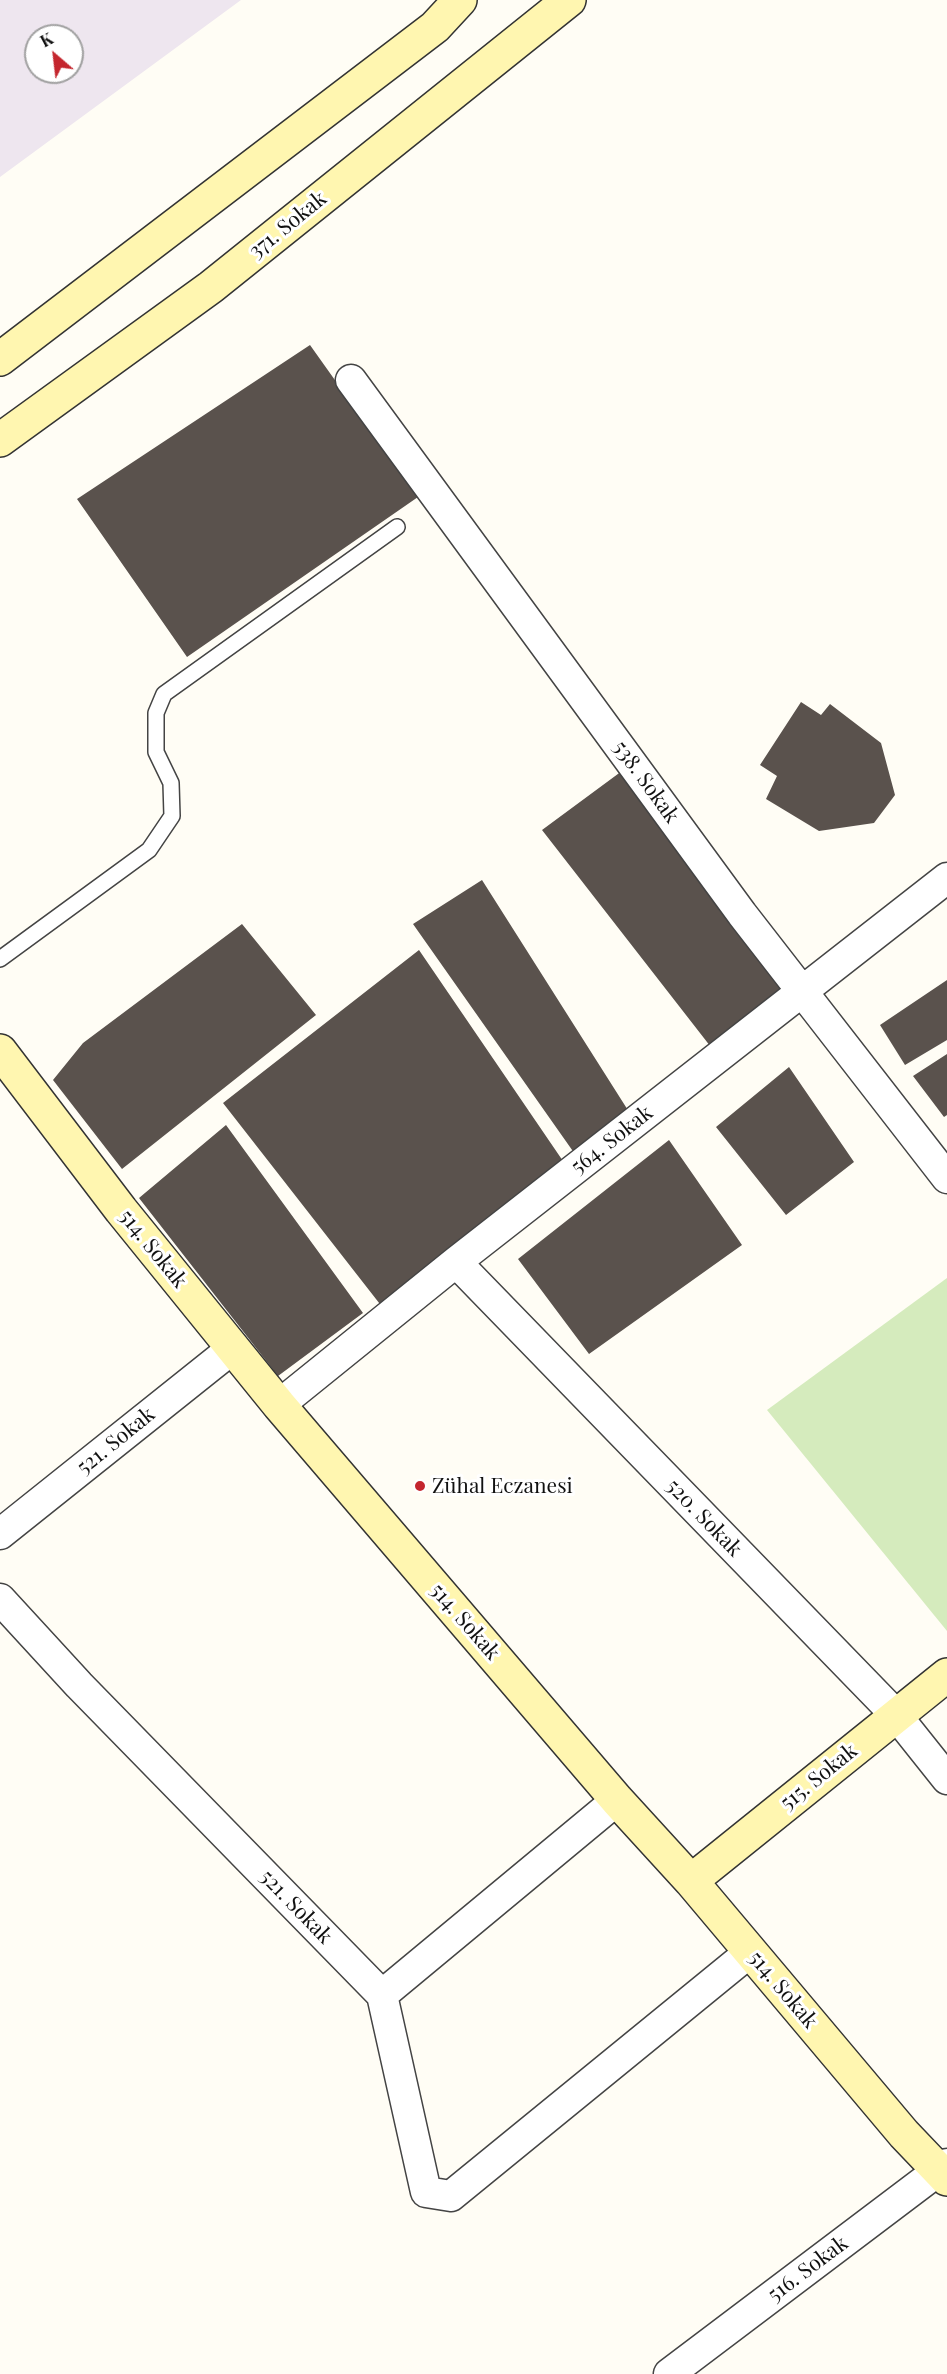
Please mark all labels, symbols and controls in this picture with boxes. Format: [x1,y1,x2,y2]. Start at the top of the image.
north arrow [24,24,84,84]
text: K [36,27,56,51]
street label: 371. Sokak [244,186,332,264]
street label: 538. Sokak [608,736,684,828]
street label: 564. Sokak [566,1100,658,1180]
street label: 514. Sokak [114,1205,192,1293]
street label: 521. Sokak [72,1402,160,1480]
place label: Zühal Eczanesi [432,1473,573,1499]
street label: 520. Sokak [661,1474,747,1562]
marker: Zühal Eczanesi [413,1479,427,1493]
street label: 514. Sokak [425,1579,505,1665]
street label: 515. Sokak [776,1738,862,1816]
street label: 521. Sokak [255,1865,337,1949]
street label: 514. Sokak [743,1946,823,2034]
street label: 516. Sokak [763,2231,853,2307]

